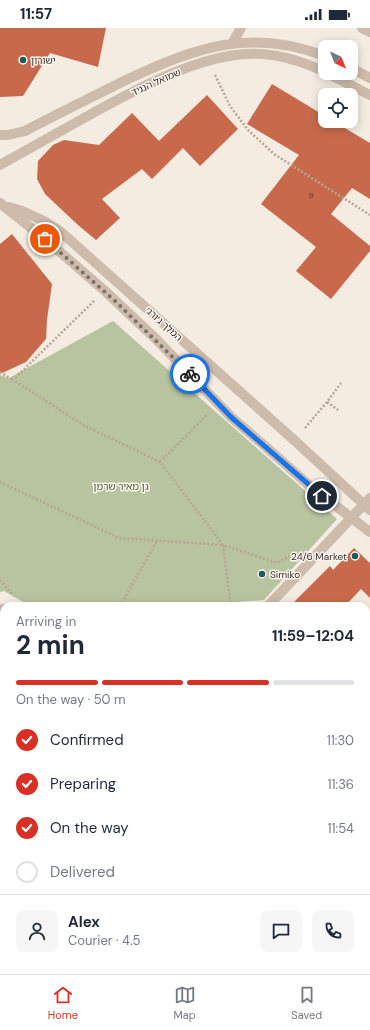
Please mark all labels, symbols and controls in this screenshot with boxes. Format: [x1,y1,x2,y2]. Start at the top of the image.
text: 11:57 [20,4,52,24]
north arrow [318,40,358,80]
map controls [318,40,358,128]
place label: ישורון [31,54,56,67]
marker: ישורון [18,55,28,65]
street label: שמואל הנגיד [129,65,183,99]
button: locate [318,88,358,128]
house number: 9 [308,190,314,200]
pin [28,222,62,256]
icon: bag [34,228,56,250]
street label: המלך ג׳ורג׳ [143,304,185,344]
courier [170,354,210,394]
icon: bike [179,363,201,385]
pin [305,479,339,513]
park label: גן מאיר שרמן [93,480,149,493]
icon: home [311,485,333,507]
place label: 24/6 Market [291,550,347,563]
marker: 24/6 Market [350,551,360,561]
place label: Simiko [270,568,300,581]
marker: Simiko [257,569,267,579]
text: Arriving in [16,613,76,630]
text: 11:59–12:04 [272,626,354,646]
text: 2 min [16,628,85,662]
text: On the way · 50 m [16,691,126,708]
icon: check [16,729,38,751]
text: Confirmed [50,730,124,750]
text: 11:30 [327,732,354,749]
icon: check [16,773,38,795]
text: Preparing [50,774,116,794]
text: 11:36 [327,776,354,793]
icon: check [16,817,38,839]
text: On the way [50,818,129,838]
text: 11:54 [327,820,354,837]
text: Delivered [50,862,115,882]
button: person [16,910,58,952]
button: chat [260,910,302,952]
button: phone [312,910,354,952]
text: Alex [68,912,100,932]
text: Courier · 4.5 [68,932,141,949]
tab: Home [48,984,78,1022]
tab: Map [174,984,196,1022]
tab: Saved [291,984,322,1022]

